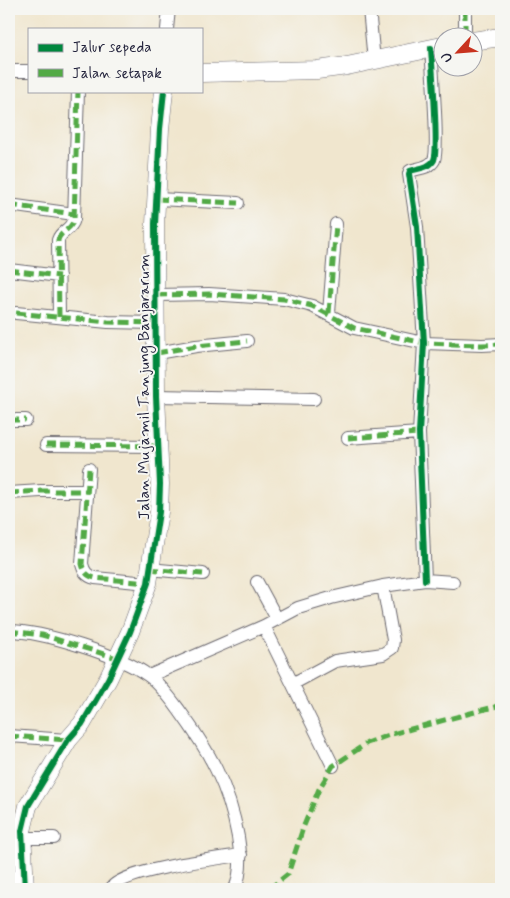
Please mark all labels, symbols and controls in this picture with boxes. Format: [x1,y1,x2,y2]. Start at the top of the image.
legend [28,28,202,92]
north arrow [432,28,482,78]
text: Jalur sepeda [72,38,152,58]
text: U [437,49,457,65]
text: Jalan setapak [72,64,162,84]
street label: Jalan Mujamil Tanjung Banjararum [134,254,156,520]

